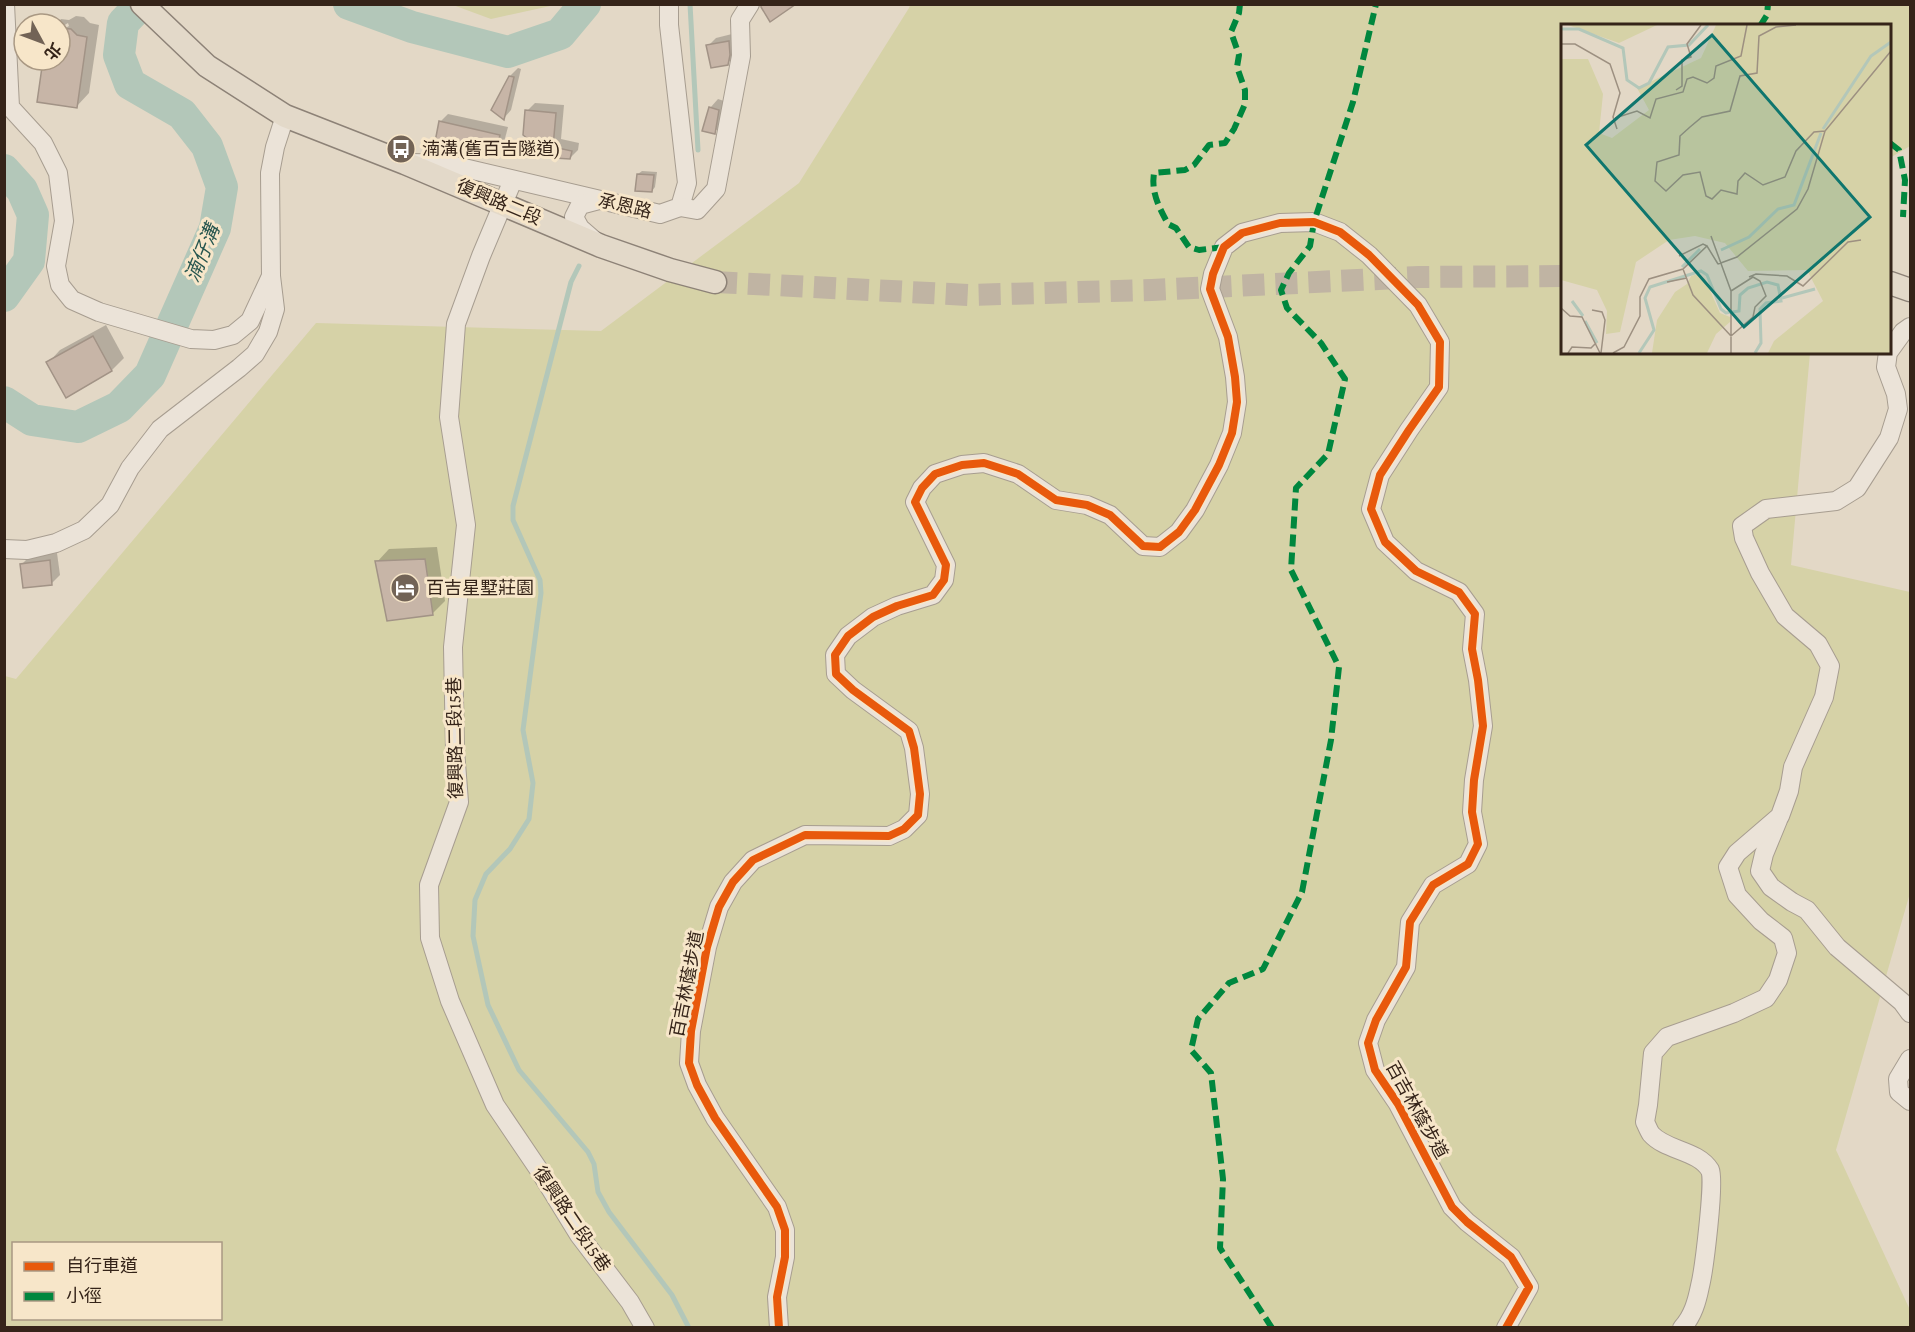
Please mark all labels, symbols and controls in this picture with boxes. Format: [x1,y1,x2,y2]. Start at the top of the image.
north arrow [12,12,72,72]
inset map [1561,24,1891,354]
text: 北 [41,40,65,63]
bus stop icon: 湳溝(舊百吉隧道) [385,133,417,165]
place label: 湳溝(舊百吉隧道) [422,139,561,160]
street label: 復興路二段 [454,175,544,229]
street label: 承恩路 [596,190,654,222]
water label: 湳仔溝 [181,218,225,285]
hotel icon: 百吉星墅莊園 [389,572,421,604]
place label: 百吉星墅莊園 [426,578,534,598]
street label: 復興路二段15巷 [444,677,466,799]
street label: 百吉林蔭步道 [667,929,707,1039]
street label: 百吉林蔭步道 [1382,1058,1452,1162]
street label: 復興路二段15巷 [529,1163,615,1275]
legend [12,1242,222,1320]
text: 自行車道 [66,1256,138,1276]
text: 小徑 [66,1286,102,1306]

